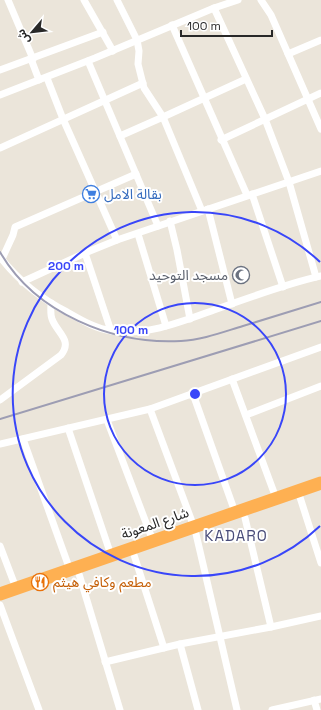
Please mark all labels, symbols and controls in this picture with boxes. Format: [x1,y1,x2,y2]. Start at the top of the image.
north arrow [12,12,52,52]
scale bar [181,12,272,38]
text: 100 m [187,18,221,34]
text: ش [13,27,33,47]
supermarket icon: بقالة الامل [81,184,101,204]
place label: بقالة الامل [104,185,162,203]
text: 200 m [48,258,84,274]
mosque icon: مسجد التوحيد [231,265,251,285]
place label: مسجد التوحيد [149,266,228,284]
text: 100 m [114,322,148,338]
centre of rings [188,387,202,401]
street label: شارع المعونة [119,503,192,545]
district label: KADARO [204,526,268,545]
restaurant icon: مطعم وكافي هيثم [30,572,50,592]
place label: مطعم وكافي هيثم [53,573,152,593]

